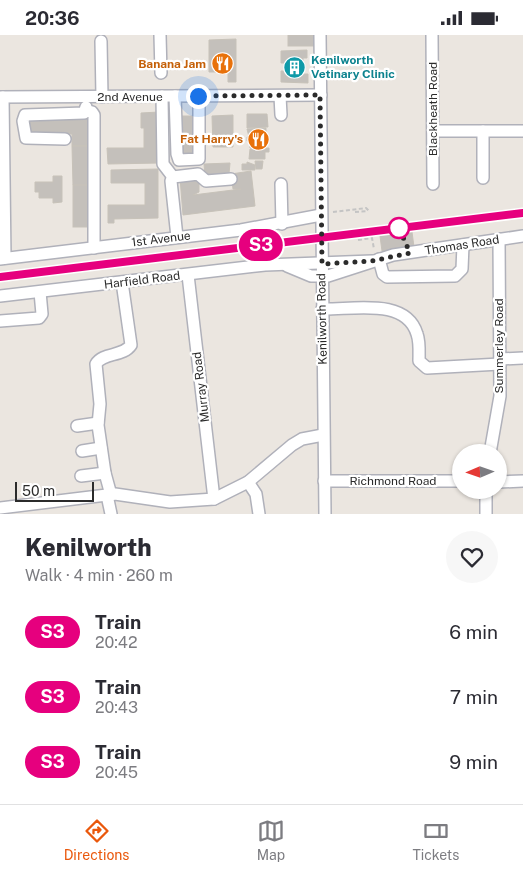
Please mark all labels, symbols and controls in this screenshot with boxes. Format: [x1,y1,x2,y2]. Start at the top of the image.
text: 20:36 [25,7,80,29]
restaurant icon: Banana Jam [210,52,234,76]
place label: Kenilworth Vetinary Clinic [311,53,395,81]
building icon: Kenilworth Vetinary Clinic [283,55,307,79]
place label: Banana Jam [138,57,206,71]
street label: Blackheath Road [426,62,440,156]
your location [186,84,211,109]
street label: 2nd Avenue [97,90,163,104]
restaurant icon: Fat Harry's [247,127,271,151]
place label: Fat Harry's [180,132,243,146]
unlabelled marker [388,217,410,239]
street label: 1st Avenue [131,228,192,250]
line badge: S3 [238,229,284,261]
street label: Thomas Road [424,232,500,258]
text: S3 [249,234,273,255]
street label: Harfield Road [103,268,181,292]
street label: Kenilworth Road [314,273,330,365]
street label: Summerley Road [492,298,506,394]
street label: Murray Road [190,351,212,423]
north arrow [452,444,508,499]
map controls [452,444,507,499]
street label: Richmond Road [350,474,436,488]
scale bar [15,479,94,502]
text: 50 m [22,483,55,499]
button: heart [446,531,498,583]
text: Kenilworth [25,533,152,561]
text: Walk · 4 min · 260 m [25,566,173,585]
text: Train [95,611,141,633]
text: S3 [40,621,65,642]
text: 6 min [449,621,498,643]
text: 20:42 [95,633,137,652]
text: Train [95,676,141,698]
text: S3 [40,686,65,707]
text: 7 min [450,686,498,708]
text: 20:43 [95,698,138,717]
text: Train [95,741,141,763]
text: S3 [40,751,65,772]
text: 9 min [449,751,498,773]
text: 20:45 [95,763,138,782]
tab: Directions [64,817,129,863]
tab: Map [257,817,285,863]
tab: Tickets [412,817,459,863]

